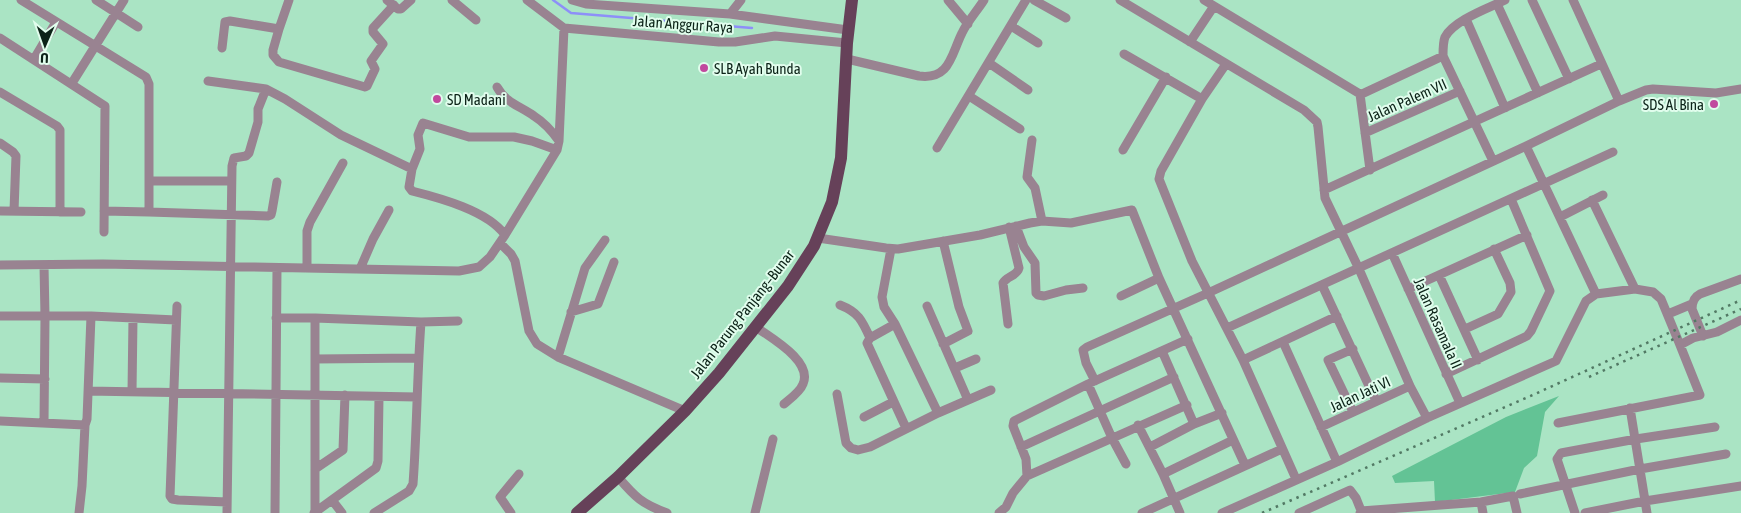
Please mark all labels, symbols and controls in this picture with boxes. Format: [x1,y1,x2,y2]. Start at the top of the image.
street label: Jalan Anggur Raya [632,12,734,36]
north arrow [20,20,70,70]
text: U [40,50,49,66]
place label: SLB Ayah Bunda [714,60,801,77]
marker: SLB Ayah Bunda [698,62,710,74]
street label: Jalan Palem VII [1365,75,1449,125]
place label: SD Madani [447,91,506,108]
marker: SD Madani [431,93,443,105]
place label: SDS Al Bina [1643,96,1704,113]
marker: SDS Al Bina [1708,98,1720,110]
street label: Jalan Parung Panjang–Bunar [687,246,798,381]
street label: Jalan Rasamala II [1410,275,1466,371]
street label: Jalan Jati VI [1327,373,1393,415]

